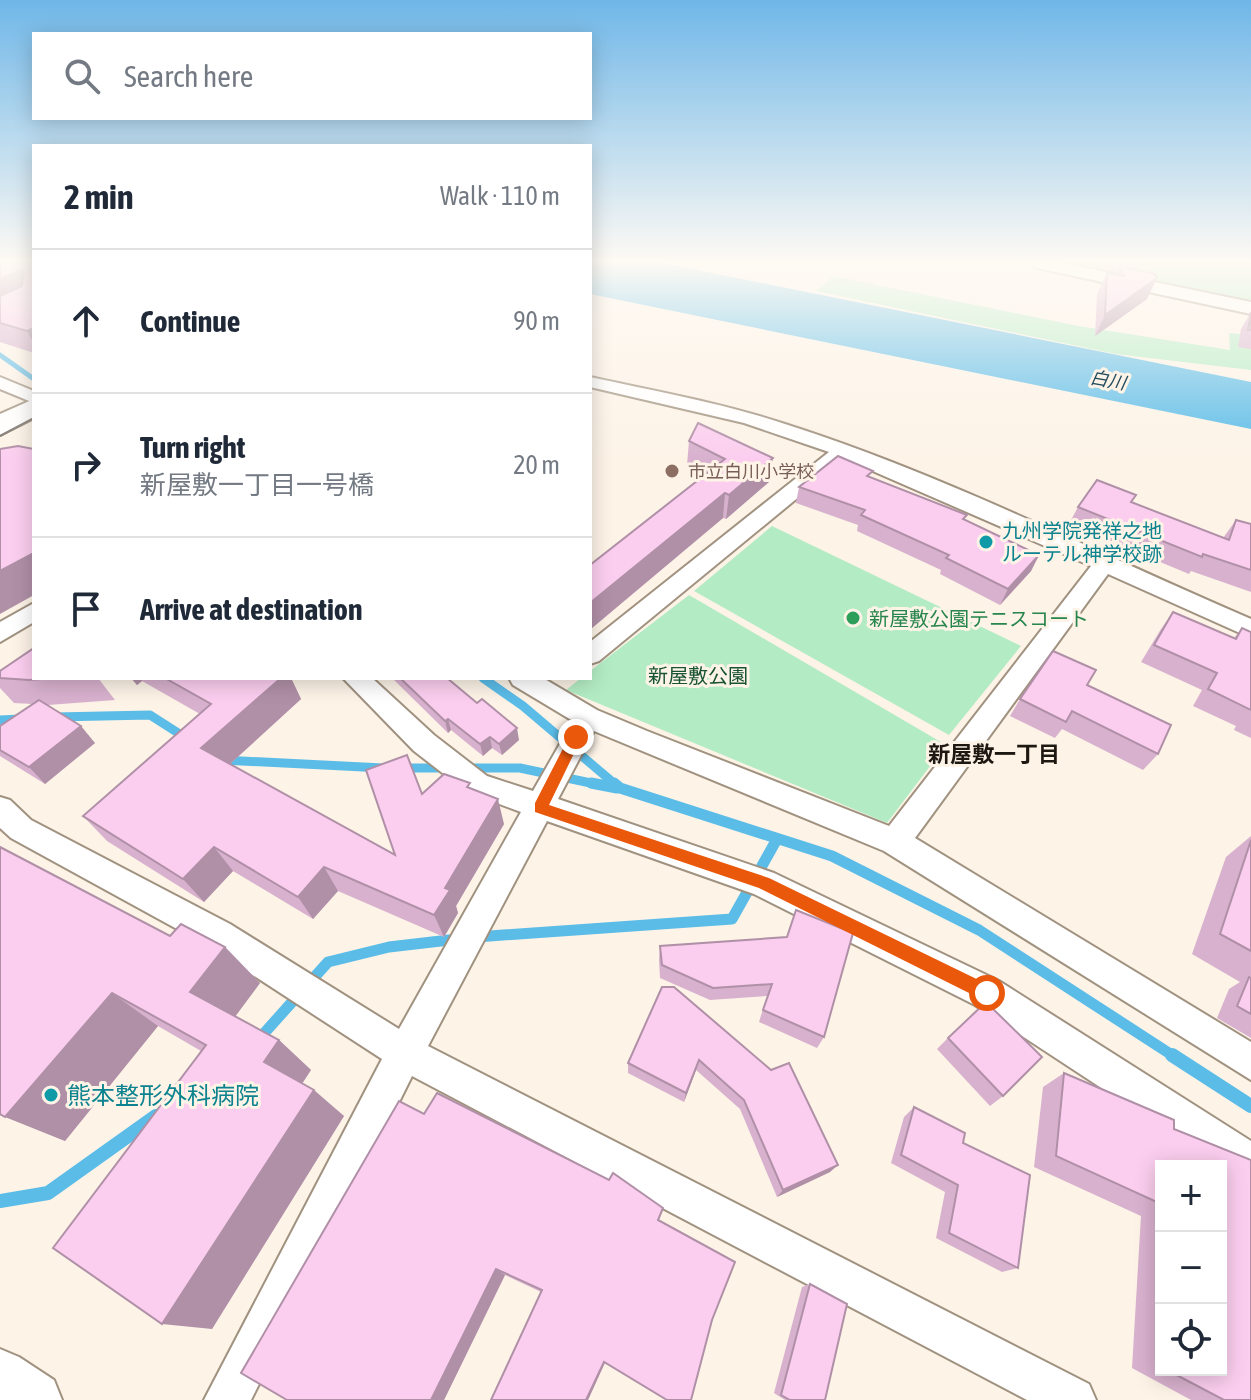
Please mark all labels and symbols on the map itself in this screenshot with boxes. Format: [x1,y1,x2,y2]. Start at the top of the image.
water label: 白川 [1088,367,1130,394]
place label: 市立白川小学校 [688,461,814,482]
marker: 市立白川小学校 [663,462,681,480]
place label: 九州学院発祥之地 ルーテル神学校跡 [1002,519,1162,565]
marker: 九州学院発祥之地 ルーテル神学校跡 [977,533,995,551]
place label: 新屋敷公園テニスコート [869,607,1089,630]
marker: 新屋敷公園テニスコート [844,609,862,627]
park label: 新屋敷公園 [648,664,748,687]
route end [558,719,594,755]
district label: 新屋敷一丁目 [928,741,1060,767]
route start [969,975,1005,1011]
place label: 熊本整形外科病院 [67,1082,259,1109]
marker: 熊本整形外科病院 [42,1086,60,1104]

